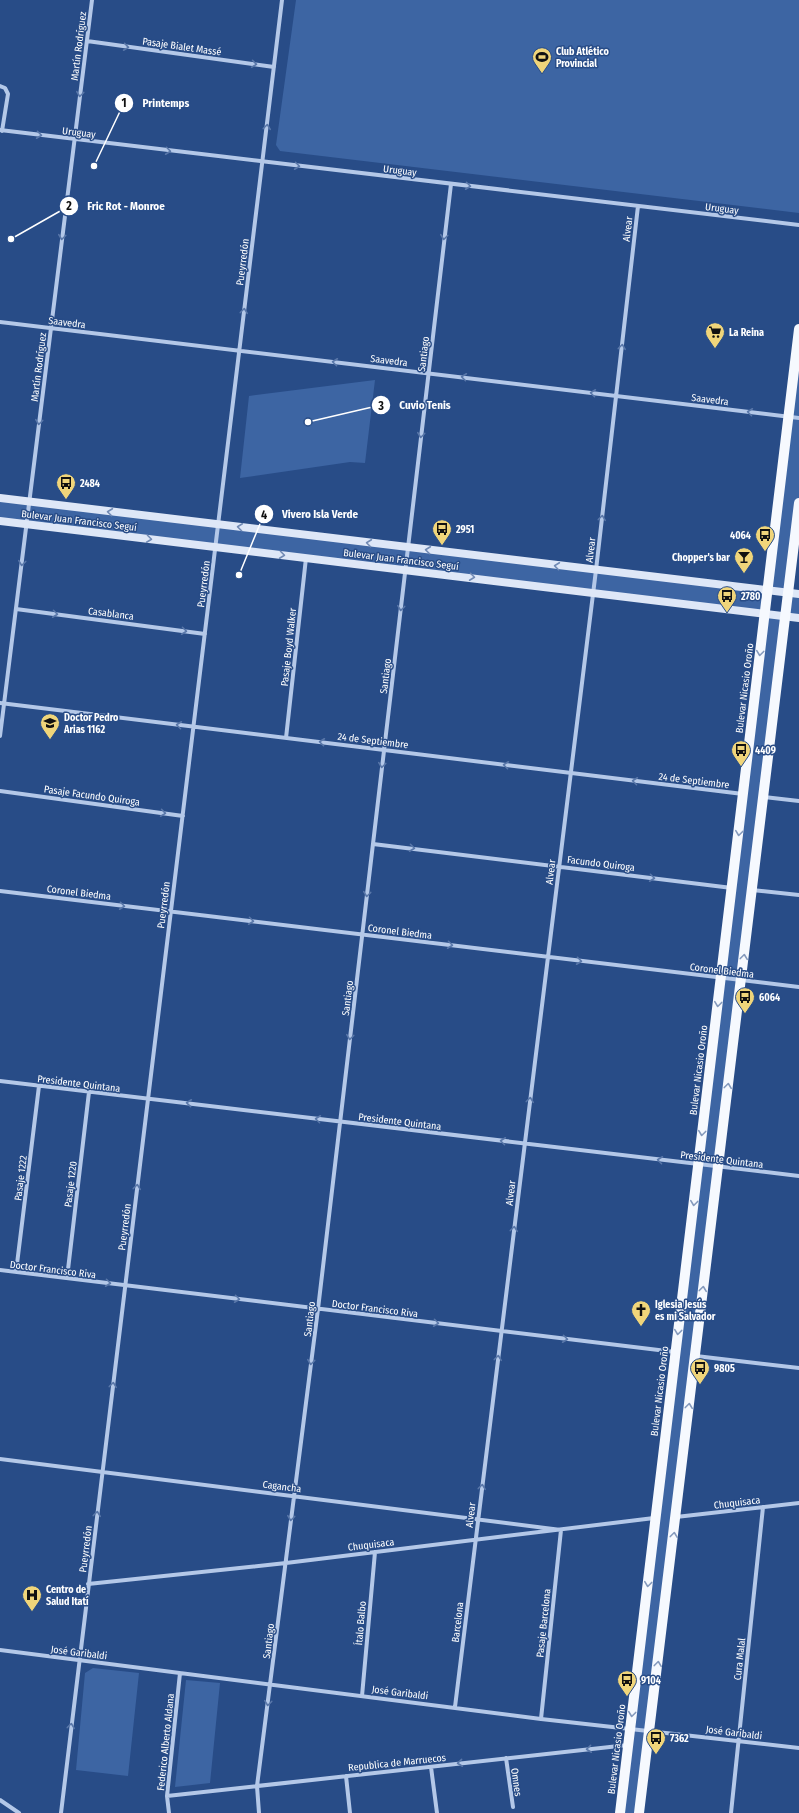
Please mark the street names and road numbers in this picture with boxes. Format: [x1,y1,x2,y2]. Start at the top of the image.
street label: Martín Rodríguez [68,11,89,81]
street label: Pasaje Bialet Massé [142,36,222,58]
street label: Uruguay [61,125,97,141]
street label: Uruguay [382,163,418,179]
street label: Uruguay [704,201,740,217]
street label: Alvear [620,215,636,242]
street label: Pueyrredón [234,238,252,286]
street label: Saavedra [48,315,86,331]
street label: Martín Rodríguez [28,332,49,402]
street label: Santiago [416,336,432,372]
street label: Saavedra [370,353,408,369]
street label: Saavedra [691,392,729,408]
street label: Bulevar Juan Francisco Seguí [21,507,138,534]
street label: Alvear [583,536,599,563]
street label: Bulevar Juan Francisco Seguí [343,546,460,573]
street label: Pueyrredón [195,560,213,608]
street label: Casablanca [87,605,135,623]
street label: Pasaje Boyd Walker [279,607,299,687]
street label: Bulevar Nicasio Oroño [734,642,756,734]
street label: Santiago [378,658,394,694]
street label: 24 de Septiembre [337,731,409,751]
street label: 24 de Septiembre [658,771,730,791]
street label: Pasaje Facundo Quiroga [43,783,141,809]
street label: Facundo Quiroga [566,854,636,874]
street label: Alvear [543,858,559,885]
street label: Pueyrredón [155,881,173,929]
street label: Coronel Biedma [46,883,112,903]
street label: Coronel Biedma [367,922,433,942]
street label: Coronel Biedma [689,961,755,981]
street label: Santiago [340,980,356,1016]
street label: Bulevar Nicasio Oroño [688,1024,710,1116]
street label: Presidente Quintana [37,1073,121,1095]
street label: Presidente Quintana [358,1111,442,1133]
street label: Presidente Quintana [680,1149,764,1171]
street label: Pasaje 1222 [12,1154,30,1201]
street label: Pasaje 1220 [62,1160,80,1208]
street label: Alvear [503,1179,519,1206]
street label: Pueyrredón [116,1203,134,1251]
street label: Doctor Francisco Riva [9,1259,97,1281]
street label: Doctor Francisco Riva [331,1298,419,1320]
street label: Santiago [302,1301,318,1337]
street label: Bulevar Nicasio Oroño [649,1345,671,1437]
street label: Cagancha [262,1479,302,1495]
street label: Chuquisaca [713,1494,761,1512]
street label: Alvear [463,1501,479,1528]
street label: Pueyrredón [77,1525,95,1573]
street label: Chuquisaca [347,1536,395,1554]
street label: Pasaje Barcelona [534,1588,554,1658]
street label: Ítalo Balbo [351,1600,369,1646]
street label: Barcelona [450,1601,466,1643]
street label: Santiago [261,1623,277,1659]
street label: Cura Malal [732,1637,748,1681]
street label: José Garibaldi [50,1644,108,1662]
street label: José Garibaldi [371,1684,429,1702]
street label: Federico Alberto Aldana [155,1693,177,1791]
street label: Bulevar Nicasio Oroño [606,1703,628,1795]
street label: José Garibaldi [705,1724,763,1742]
street label: Republica de Marruecos [348,1752,447,1774]
street label: Omnes [508,1767,524,1797]

